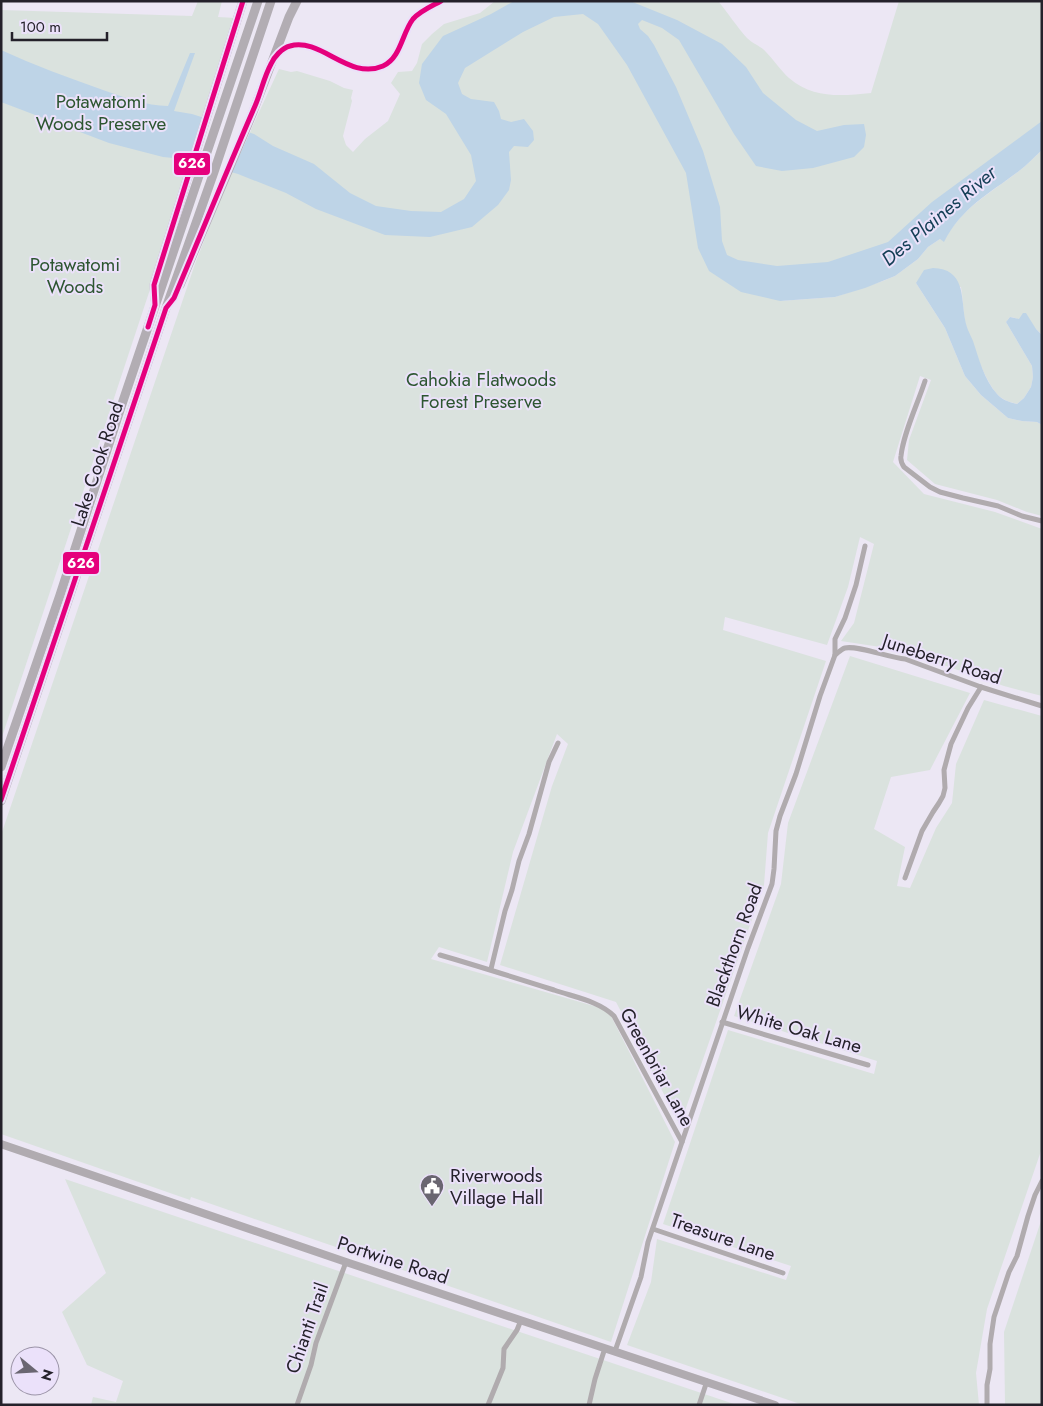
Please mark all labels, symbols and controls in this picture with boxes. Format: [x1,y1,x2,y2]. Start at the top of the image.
scale bar [12,10,108,42]
text: 100 m [20,16,61,38]
park label: Potawatomi Woods Preserve [36,88,167,137]
line badge: 626 [173,152,211,176]
text: 626 [178,153,206,173]
water label: Des Plaines River [875,158,1004,273]
park label: Potawatomi Woods [30,251,120,300]
park label: Cahokia Flatwoods Forest Preserve [406,366,556,415]
street label: Lake Cook Road [64,398,130,530]
line badge: 626 [62,551,100,575]
text: 626 [67,553,95,573]
street label: Juneberry Road [876,626,1005,691]
street label: Blackthorn Road [699,879,769,1011]
street label: White Oak Lane [733,998,865,1060]
street label: Greenbriar Lane [613,1003,701,1131]
place label: Riverwoods Village Hall [450,1162,543,1211]
public building icon: Riverwoods Village Hall [419,1173,445,1207]
street label: Treasure Lane [667,1206,779,1268]
street label: Portwine Road [334,1229,452,1291]
street label: Chianti Trail [279,1279,335,1377]
north arrow [10,1346,60,1396]
text: N [36,1367,59,1383]

